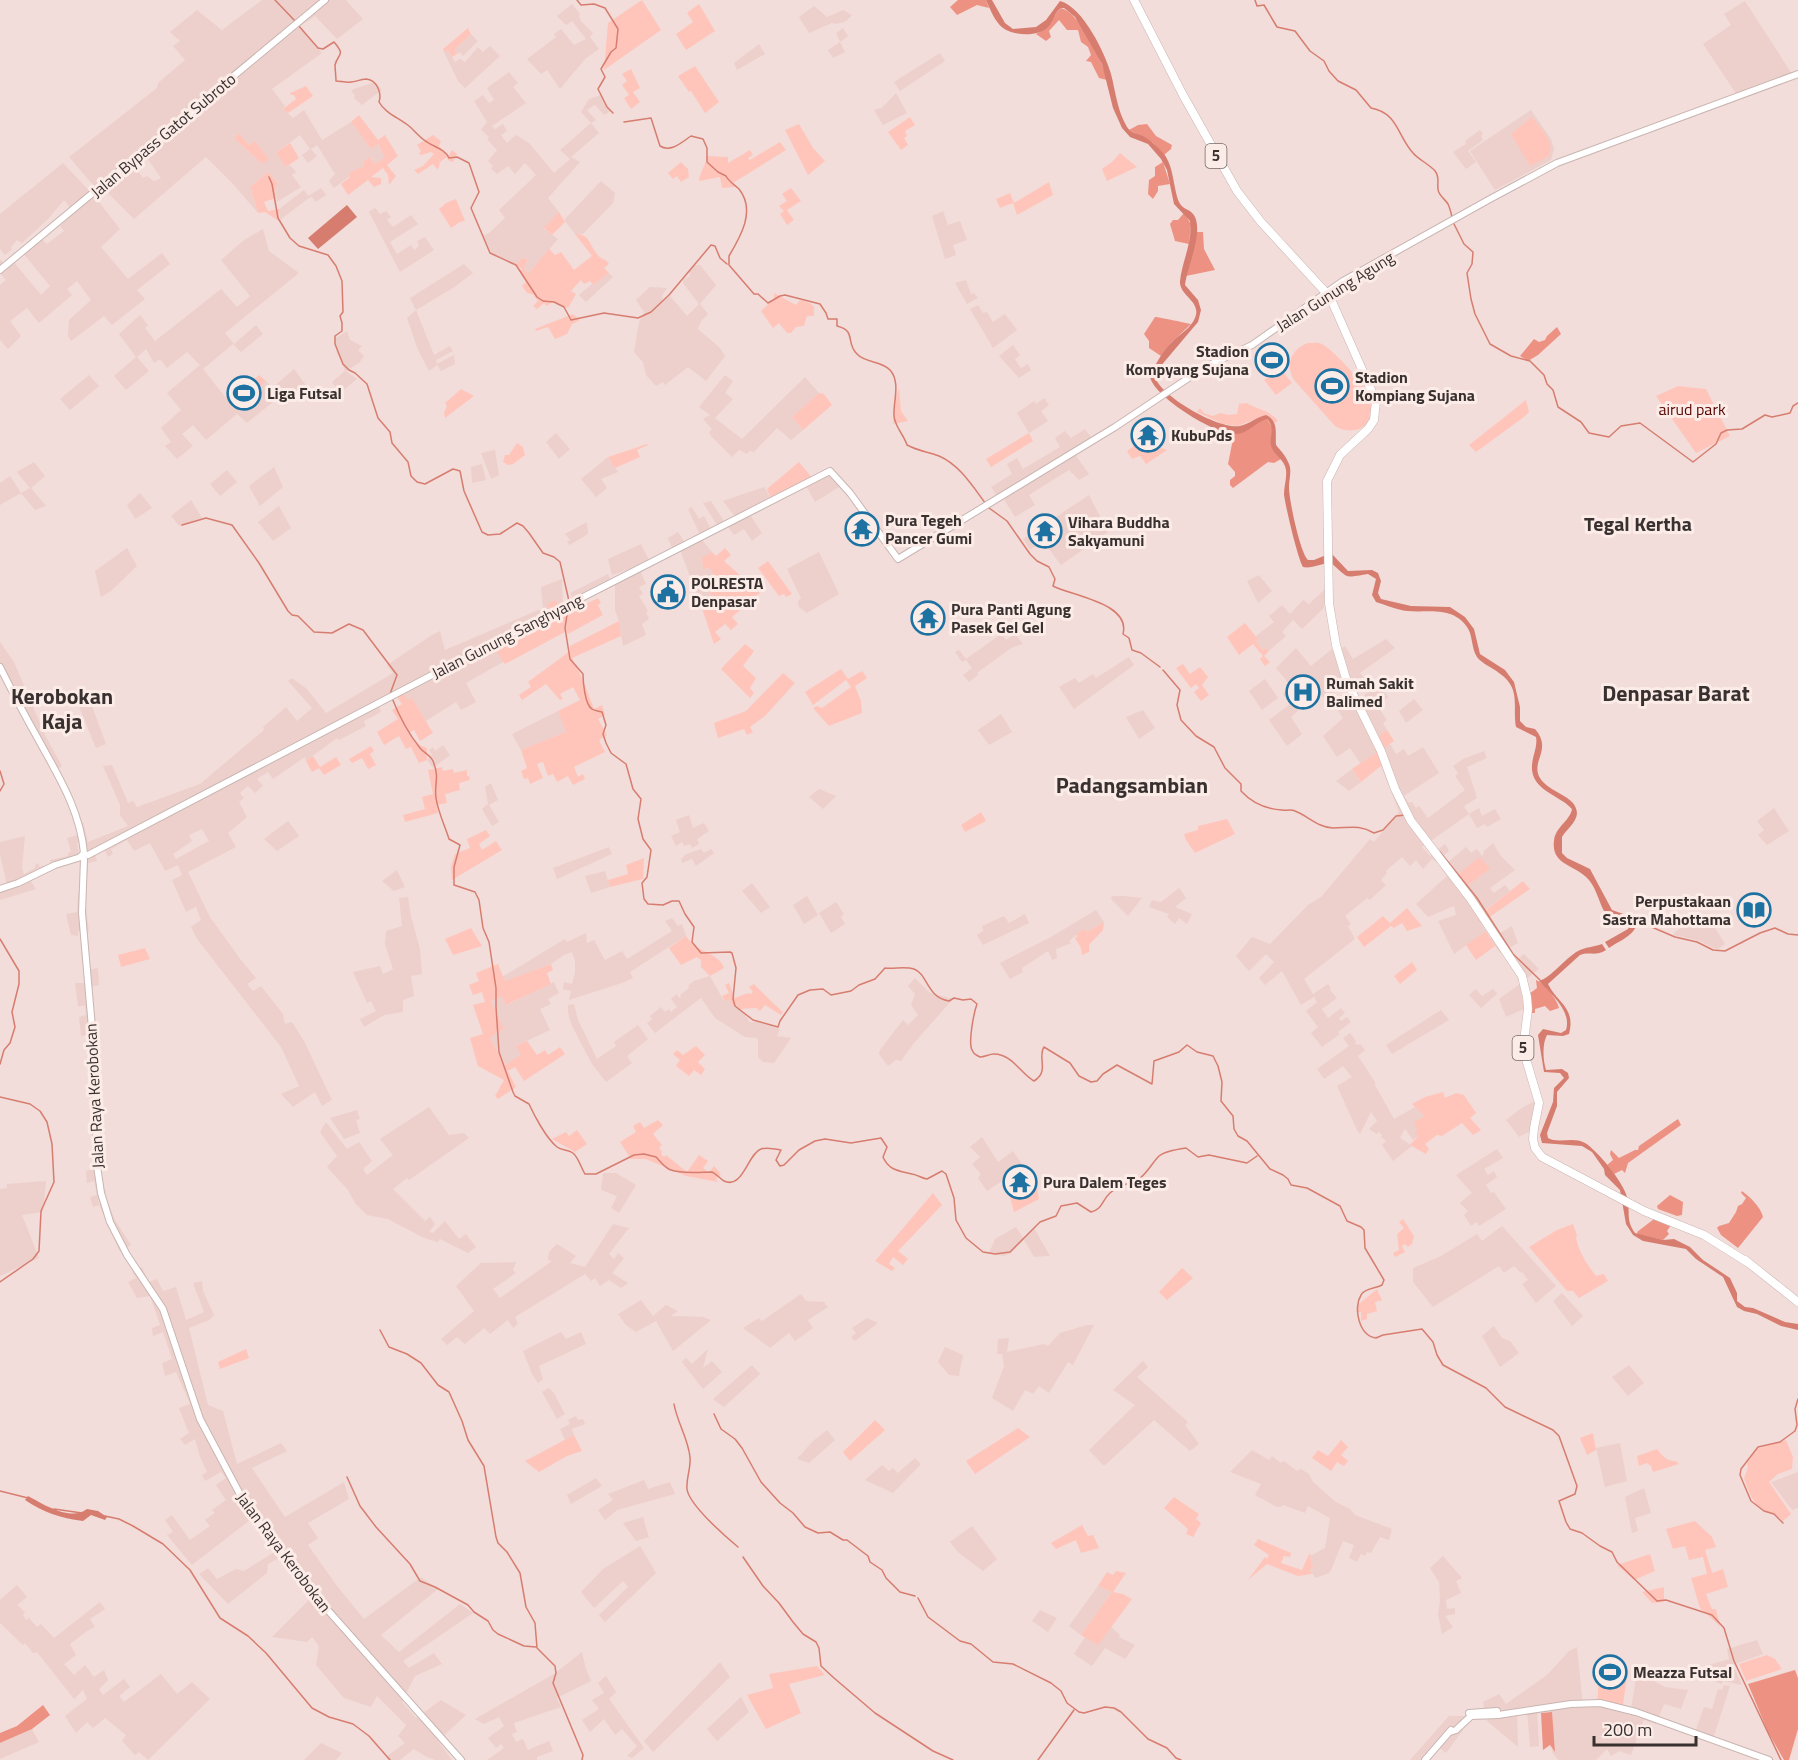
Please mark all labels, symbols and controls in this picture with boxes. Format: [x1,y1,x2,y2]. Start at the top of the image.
street label: Jalan Bypass Gatot Subroto [85,67,241,203]
road number: 5 [1206,144,1226,168]
street label: Jalan Gunung Agung [1271,245,1399,337]
place label: Stadion Kompyang Sujana [1125,339,1249,381]
sports icon: Stadion Kompyang Sujana [1254,342,1290,378]
place label: Stadion Kompiang Sujana [1355,365,1475,407]
sports icon: Stadion Kompiang Sujana [1314,368,1350,404]
sports icon: Liga Futsal [226,375,262,411]
place label: Liga Futsal [267,381,342,405]
park label: airud park [1658,397,1726,421]
temple icon: KubuPds [1130,417,1166,453]
place label: KubuPds [1171,423,1232,447]
place label: Pura Tegeh Pancer Gumi [885,508,972,550]
district label: Tegal Kertha [1584,508,1692,539]
place label: Vihara Buddha Sakyamuni [1068,510,1170,552]
temple icon: Pura Tegeh Pancer Gumi [844,511,880,547]
temple icon: Vihara Buddha Sakyamuni [1027,513,1063,549]
place label: POLRESTA Denpasar [691,571,764,613]
public building icon: POLRESTA Denpasar [650,574,686,610]
street label: Jalan Gunung Sanghyang [427,587,587,685]
place label: Pura Panti Agung Pasek Gel Gel [951,597,1072,639]
temple icon: Pura Panti Agung Pasek Gel Gel [910,600,946,636]
place label: Rumah Sakit Balimed [1326,671,1414,713]
hospital icon: Rumah Sakit Balimed [1285,674,1321,710]
district label: Denpasar Barat [1602,676,1750,710]
district label: Kerobokan Kaja [11,679,113,738]
district label: Padangsambian [1056,768,1208,802]
place label: Perpustakaan Sastra Mahottama [1602,889,1731,931]
library icon: Perpustakaan Sastra Mahottama [1736,892,1772,928]
street label: Jalan Raya Kerobokan [78,1023,110,1169]
road number: 5 [1512,1036,1534,1060]
temple icon: Pura Dalem Teges [1002,1164,1038,1200]
place label: Pura Dalem Teges [1043,1170,1166,1194]
street label: Jalan Raya Kerobokan [231,1487,337,1617]
sports icon: Meazza Futsal [1592,1654,1628,1690]
place label: Meazza Futsal [1633,1660,1732,1684]
scale bar [1594,1709,1696,1747]
text: 200 m [1603,1716,1652,1743]

